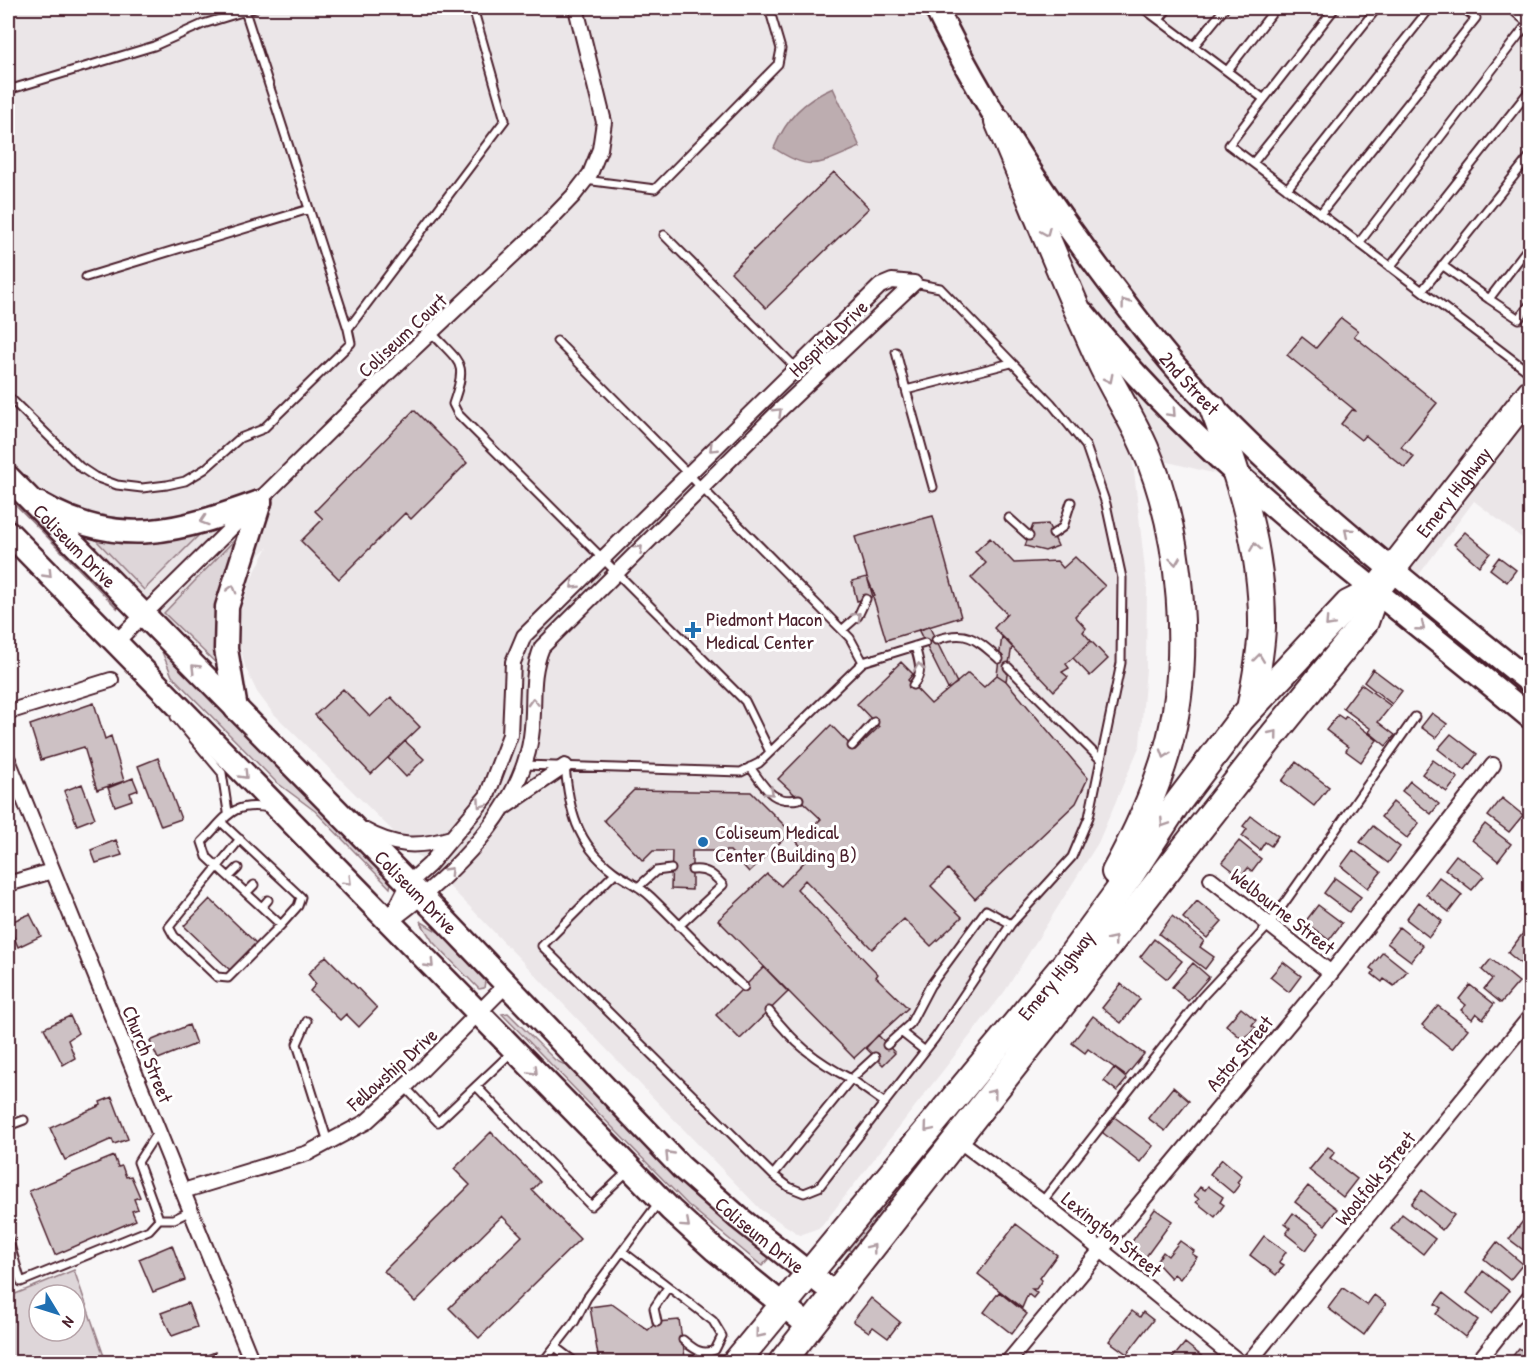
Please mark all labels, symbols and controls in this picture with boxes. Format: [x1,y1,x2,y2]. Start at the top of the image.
one-way arrow [1039,226,1051,237]
street label: Coliseum Court [352,286,453,383]
street label: Hospital Drive [782,293,874,383]
one-way arrow [1121,298,1132,309]
street label: 2nd Street [1154,345,1227,421]
one-way arrow [1102,373,1114,384]
one-way arrow [1164,406,1175,417]
one-way arrow [771,409,782,420]
one-way arrow [709,441,720,452]
street label: Emery Highway [1409,441,1497,542]
street label: Coliseum Drive [28,497,123,593]
one-way arrow [199,514,210,526]
one-way arrow [1344,528,1355,539]
one-way arrow [1250,543,1262,552]
one-way arrow [632,546,643,557]
one-way arrow [1169,556,1181,566]
one-way arrow [41,566,52,577]
one-way arrow [570,578,580,589]
one-way arrow [225,584,237,595]
place label: Piedmont Macon Medical Center [706,605,823,655]
one-way arrow [850,612,861,623]
one-way arrow [1326,616,1337,627]
one-way arrow [1414,619,1425,630]
marker: Piedmont Macon Medical Center [684,621,702,639]
one-way arrow [1252,653,1264,662]
one-way arrow [913,662,926,672]
one-way arrow [191,664,202,674]
one-way arrow [526,698,539,707]
one-way arrow [1267,729,1278,740]
one-way arrow [1160,748,1172,759]
one-way arrow [237,768,248,778]
one-way arrow [764,785,774,796]
one-way arrow [477,797,488,808]
one-way arrow [1160,816,1171,827]
place label: Coliseum Medical Center (Building B) [715,818,857,868]
marker: Coliseum Medical Center (Building B) [696,835,710,849]
street label: Coliseum Drive [369,843,464,939]
street label: Welbourne Street [1225,862,1342,961]
one-way arrow [441,867,452,878]
one-way arrow [340,874,351,885]
street label: Emery Highway [1011,924,1099,1025]
one-way arrow [1106,935,1117,946]
one-way arrow [422,957,433,968]
street label: Church Street [116,1001,180,1108]
street label: Astor Street [1199,1009,1279,1097]
street label: Fellowship Drive [340,1021,443,1117]
one-way arrow [526,1064,537,1075]
one-way arrow [985,1089,996,1100]
one-way arrow [924,1121,935,1132]
street label: Woolfolk Street [1329,1124,1422,1231]
one-way arrow [665,1151,676,1161]
street label: Lexington Street [1056,1185,1169,1284]
street label: Coliseum Drive [710,1190,811,1279]
one-way arrow [680,1217,690,1228]
one-way arrow [865,1244,876,1255]
north arrow [27,1283,87,1343]
text: N [57,1312,80,1333]
one-way arrow [755,1327,766,1338]

